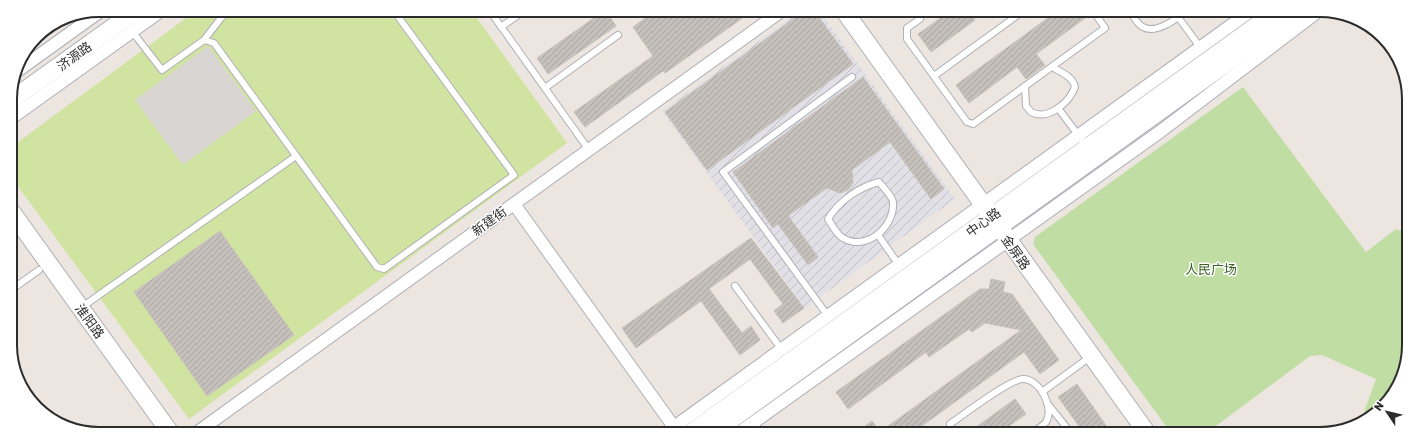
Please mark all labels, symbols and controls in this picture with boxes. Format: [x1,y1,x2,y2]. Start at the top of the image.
street label: 济源路 [54,39,94,74]
street label: 新建街 [469,204,509,239]
street label: 中心路 [963,205,1003,240]
street label: 金屏路 [998,232,1033,273]
park label: 人民广场 [1185,262,1237,277]
street label: 淮阳路 [72,301,107,341]
north arrow [1367,392,1407,432]
text: N [1372,400,1387,414]

